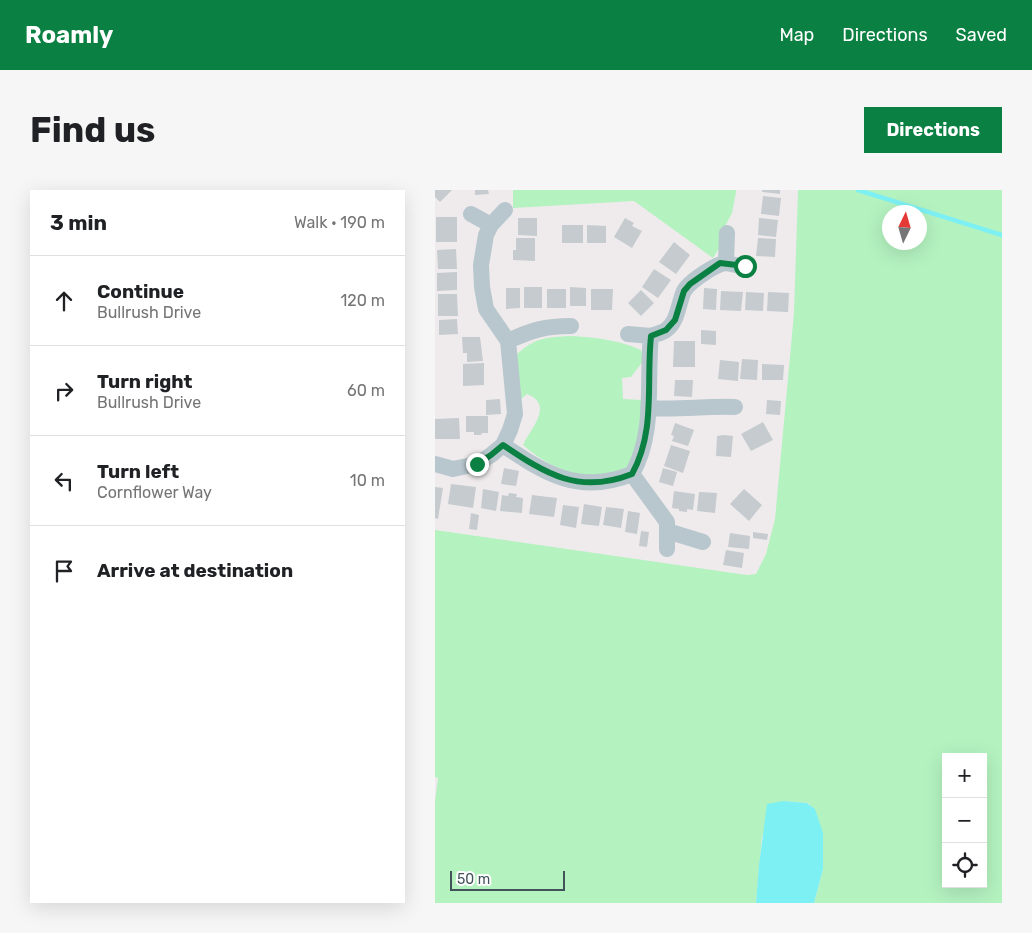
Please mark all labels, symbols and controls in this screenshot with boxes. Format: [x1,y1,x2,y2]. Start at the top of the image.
text: Roamly [25,21,113,49]
text: Map [779,24,814,46]
text: Directions [842,24,928,46]
text: Saved [956,24,1007,46]
button: Directions [864,107,1002,153]
text: Find us [30,109,155,151]
north arrow [882,205,927,250]
text: 3 min [50,210,107,235]
text: Walk · 190 m [294,213,385,232]
route start [734,255,757,278]
text: Continue [97,280,184,303]
icon: ahead [50,287,78,315]
text: 120 m [340,291,385,310]
text: Bullrush Drive [97,303,201,322]
text: Turn right [97,370,192,393]
icon: right [50,377,78,405]
text: 60 m [347,381,385,400]
text: Bullrush Drive [97,393,201,412]
route end [466,453,489,476]
text: Turn left [97,460,179,483]
icon: left [50,467,78,495]
text: 10 m [350,471,385,490]
text: Cornflower Way [97,483,212,502]
icon: arrive [50,557,78,585]
text: Arrive at destination [97,559,293,582]
map controls [942,753,987,888]
button: + [942,753,987,798]
button: − [942,798,987,843]
button: locate [942,843,987,888]
scale bar [450,868,565,891]
text: 50 m [457,871,490,888]

